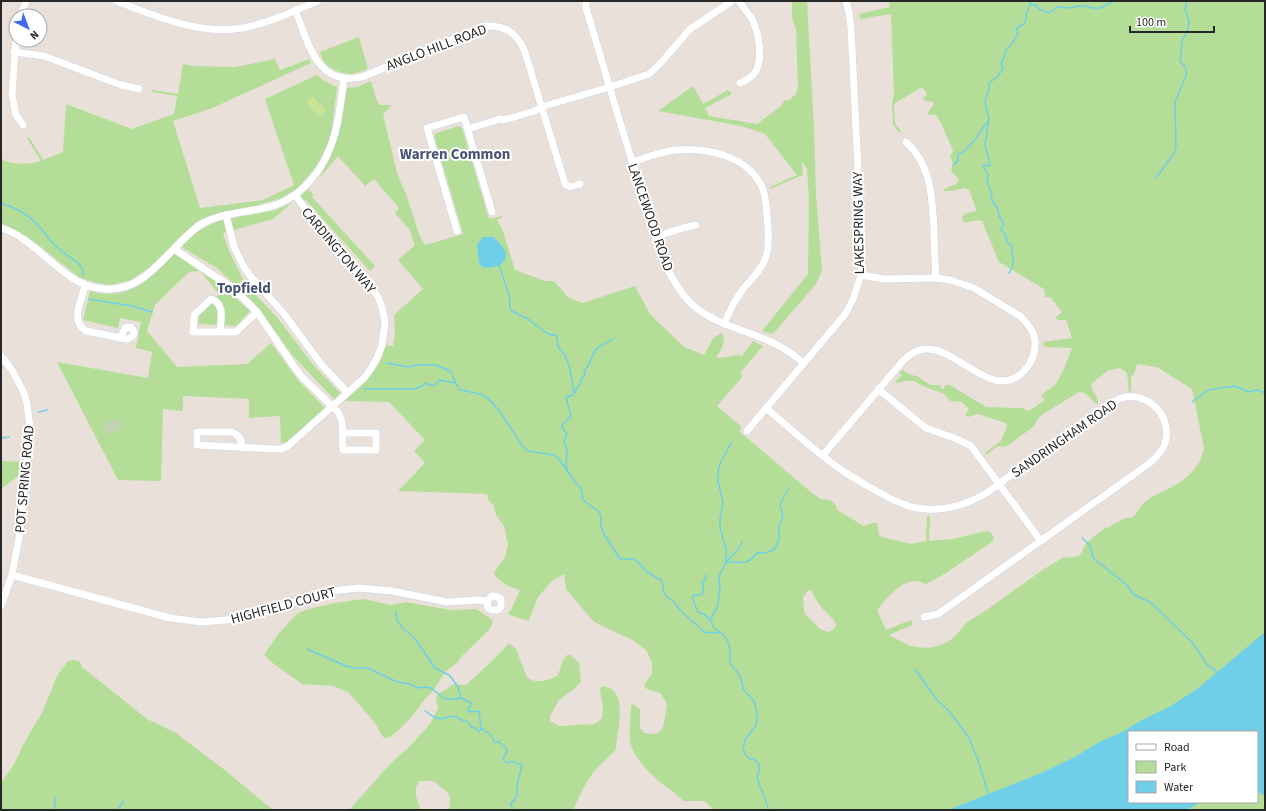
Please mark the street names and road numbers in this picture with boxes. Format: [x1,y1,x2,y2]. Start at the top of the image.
street label: ANGLO HILL ROAD [383,20,490,76]
street label: LANCEWOOD ROAD [622,161,678,274]
street label: LAKESPRING WAY [848,171,870,274]
street label: CARDINGTON WAY [296,203,380,298]
street label: SANDRINGHAM ROAD [1008,395,1122,483]
street label: POT SPRING ROAD [10,424,40,534]
street label: HIGHFIELD COURT [229,582,338,630]

